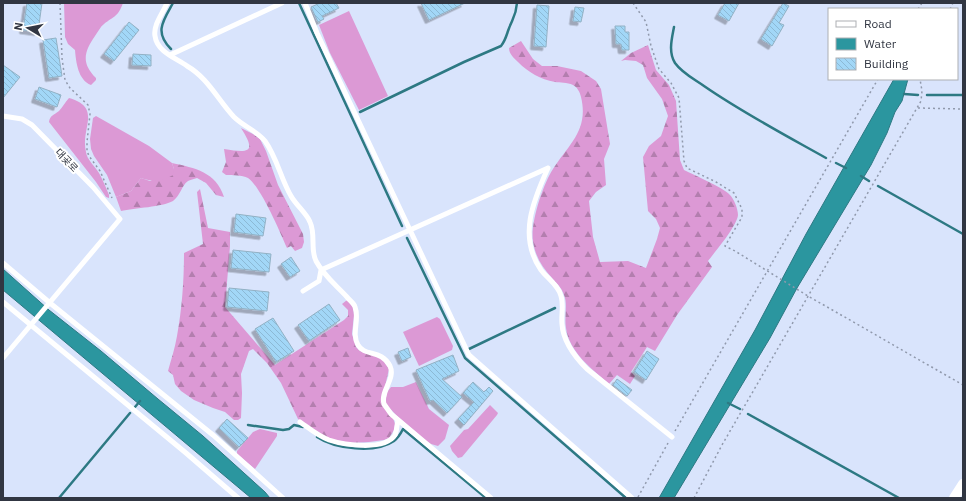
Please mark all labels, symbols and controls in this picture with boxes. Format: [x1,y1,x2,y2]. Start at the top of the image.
north arrow [8,8,48,48]
legend [828,8,958,80]
text: Road [864,16,892,31]
text: N [11,21,26,31]
text: Water [864,36,897,51]
text: Building [864,56,909,71]
street label: 대곶로 [52,146,81,175]

